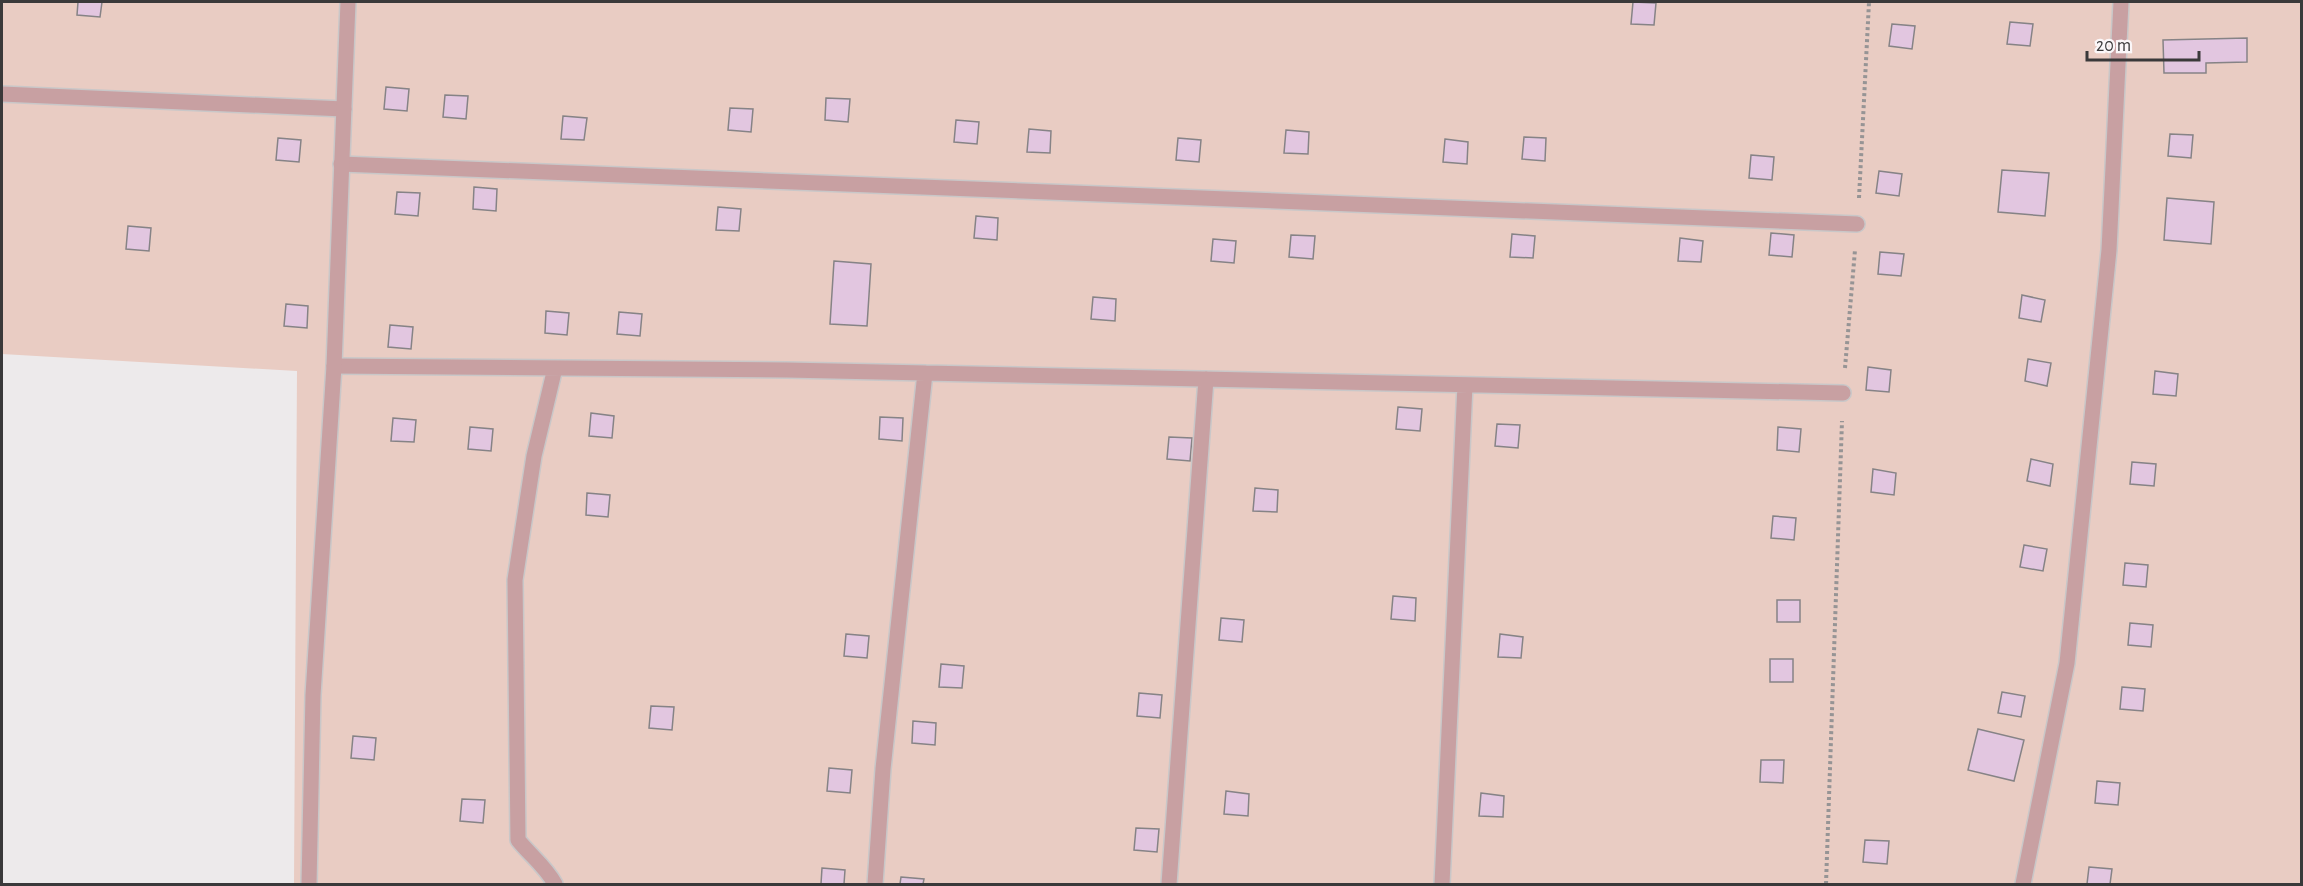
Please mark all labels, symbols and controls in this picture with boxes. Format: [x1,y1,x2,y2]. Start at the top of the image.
scale bar [2087,24,2200,62]
text: 20 m [2096,37,2131,55]

